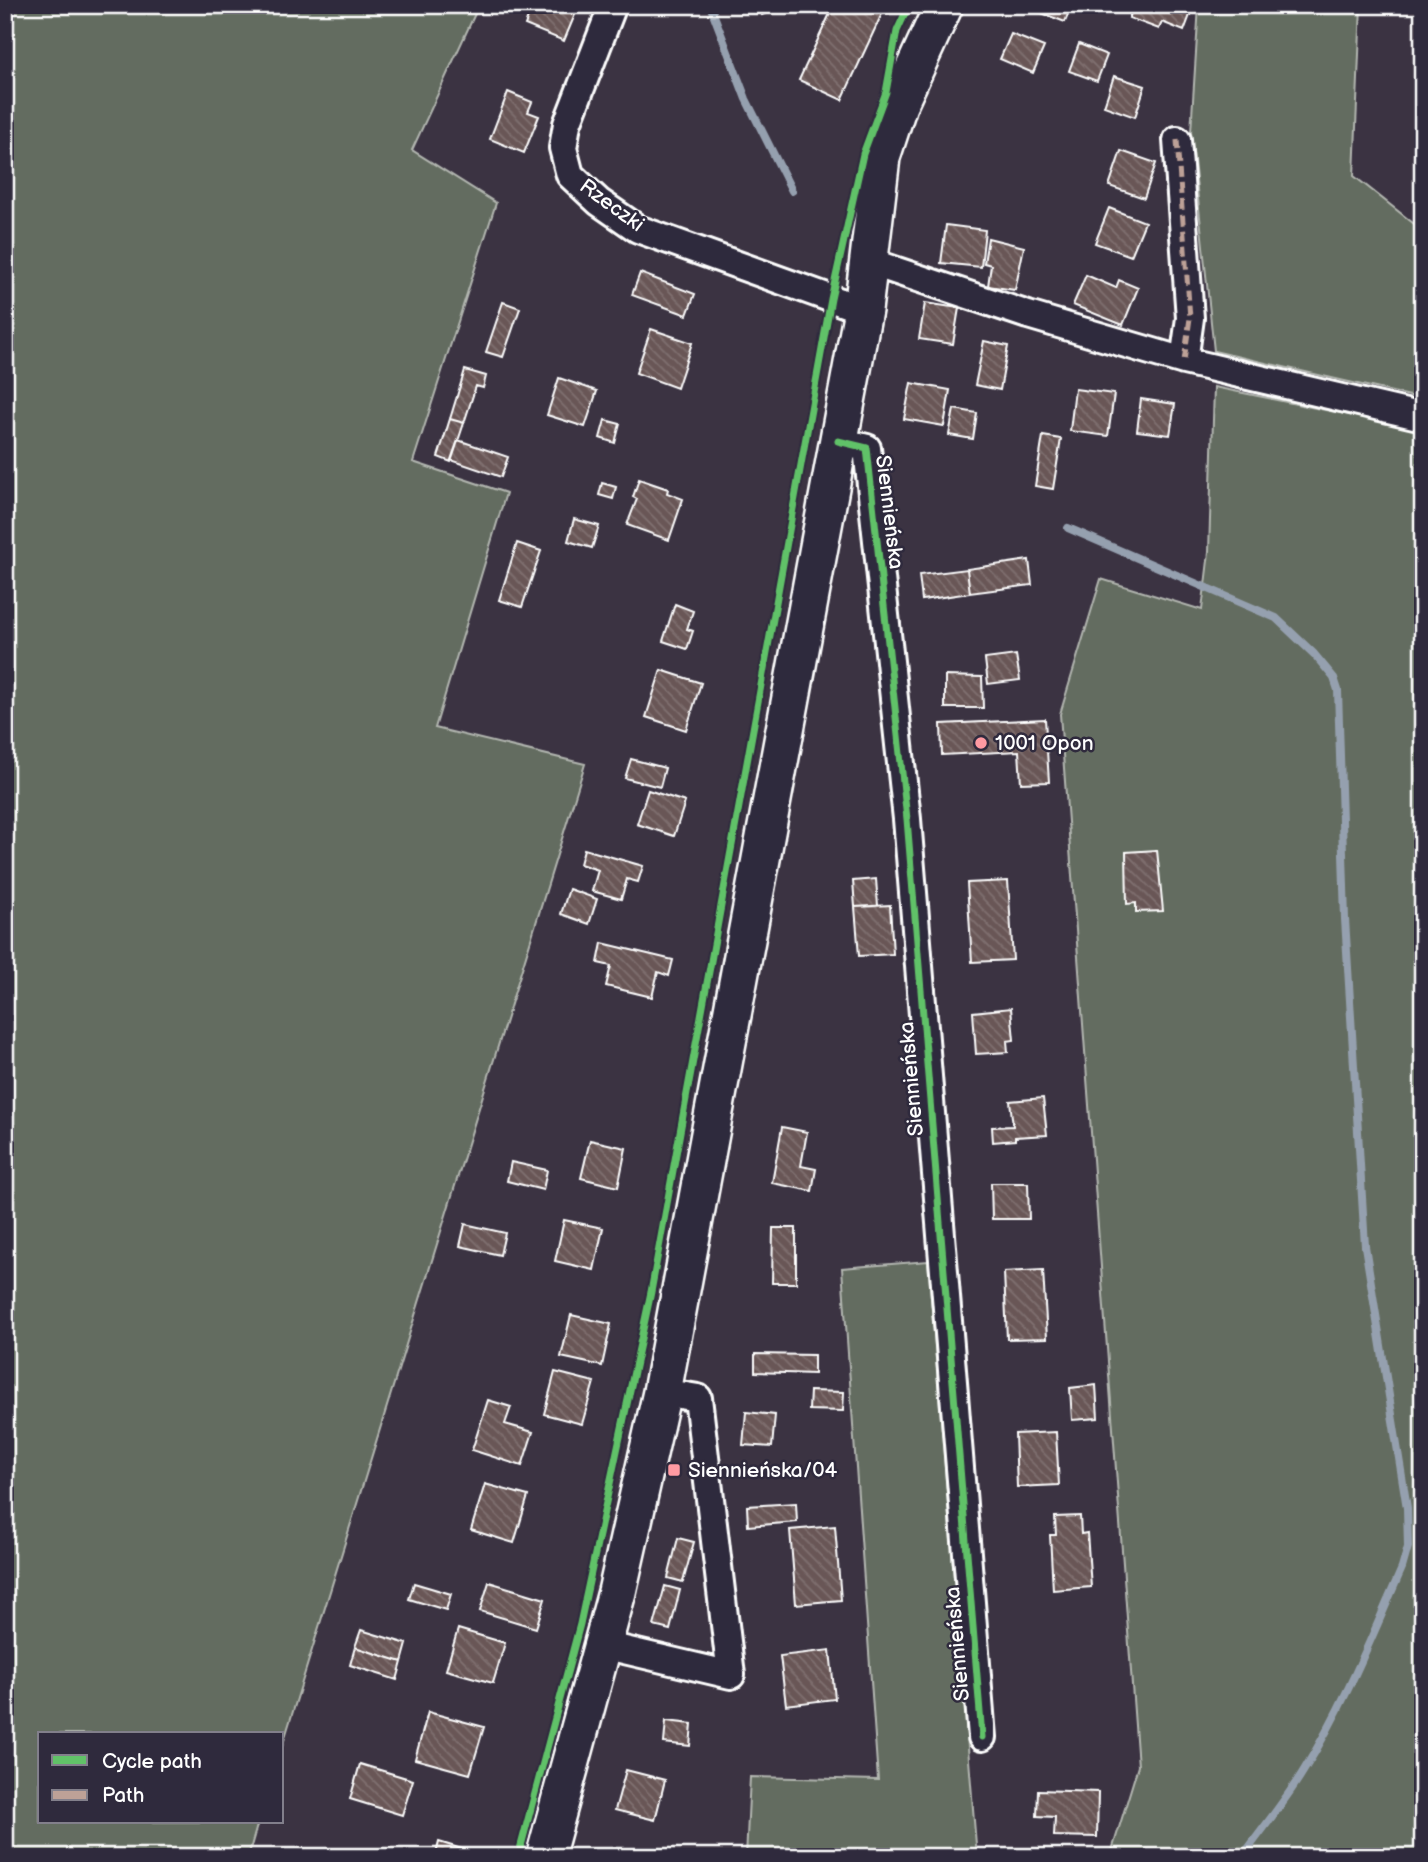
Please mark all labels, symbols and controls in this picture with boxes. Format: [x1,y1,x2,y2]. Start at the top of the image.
street label: Rzeczki [575,174,649,237]
street label: Siennieńska [870,454,909,571]
place label: 1001 Opon [995,731,1094,756]
marker: 1001 Opon [973,735,989,751]
street label: Siennieńska [894,1021,929,1137]
place label: Siennieńska/04 [688,1458,838,1483]
marker: Siennieńska/04 [666,1462,682,1478]
street label: Siennieńska [940,1586,975,1702]
legend [38,1732,284,1824]
text: Cycle path [102,1749,202,1774]
text: Path [102,1783,144,1808]

